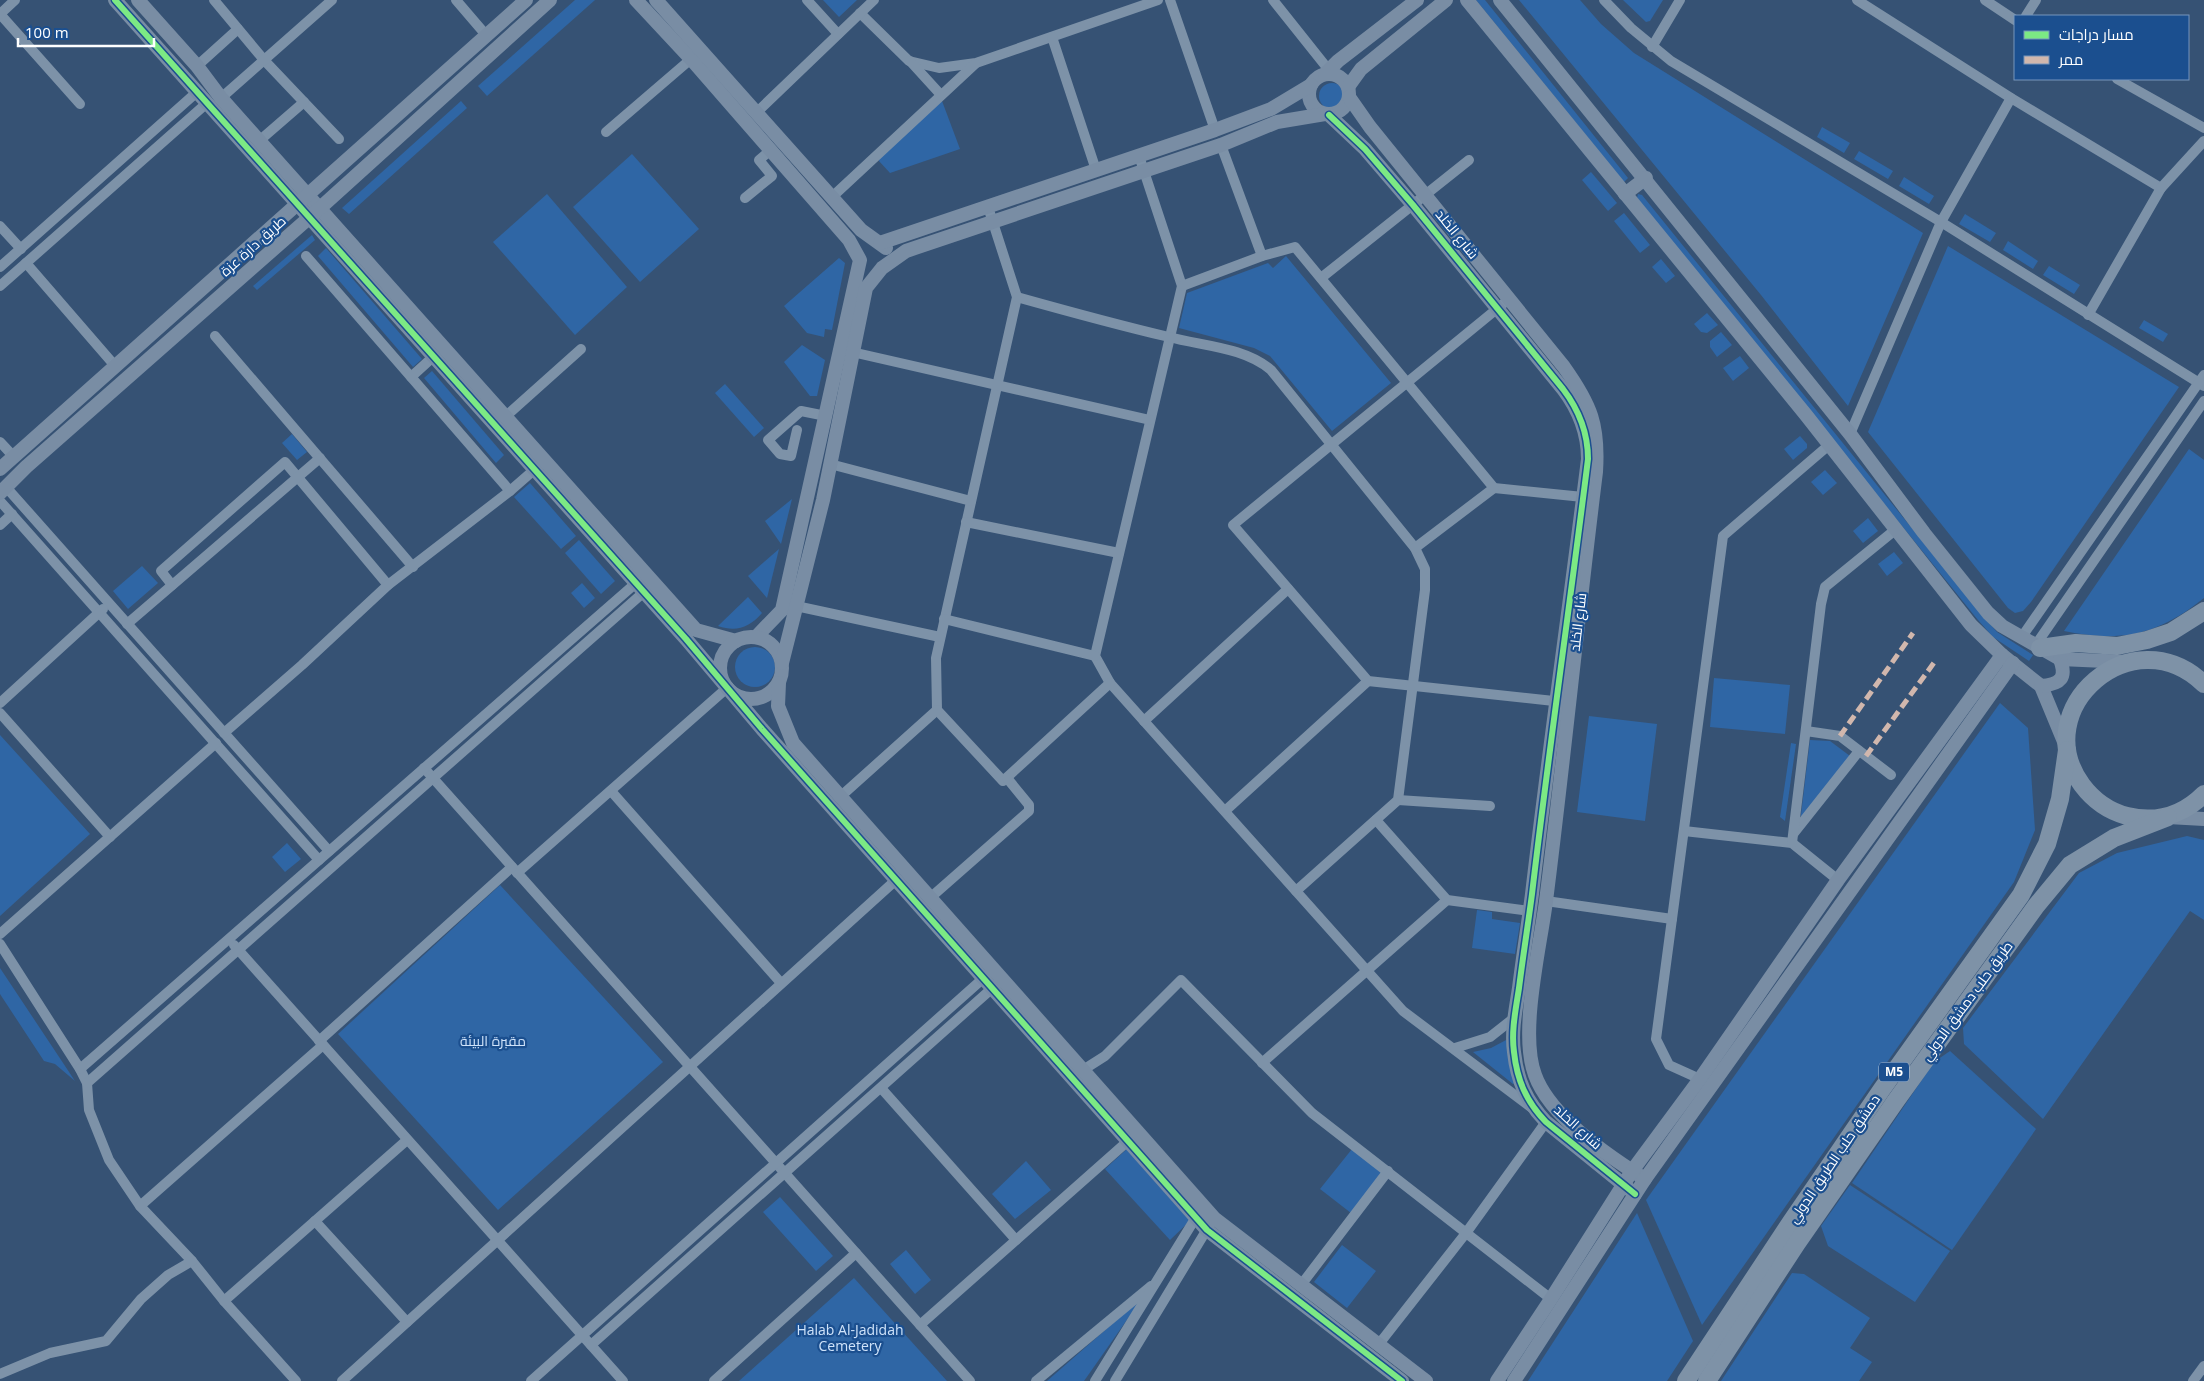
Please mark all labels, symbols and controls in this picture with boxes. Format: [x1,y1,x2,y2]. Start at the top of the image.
scale bar [18,15,154,47]
legend [2014,15,2189,80]
text: 100 m [25,22,69,42]
text: مسار دراجات [2059,24,2134,44]
text: ممر [2058,49,2083,69]
street label: شارع الخلد [1432,205,1483,262]
street label: طريق دارة عزة [216,211,290,280]
street label: شارع الخلد [1565,592,1591,652]
street label: طريق حلب دمشق الدولي [1917,937,2019,1066]
park label: مقبرة البيئة [460,1031,526,1050]
road number: M5 [1879,1062,1909,1082]
street label: دمشق حلب الطريق الدولي [1783,1091,1886,1228]
street label: شارع الخلد [1550,1100,1606,1153]
park label: Halab Al-Jadidah Cemetery [796,1320,904,1355]

